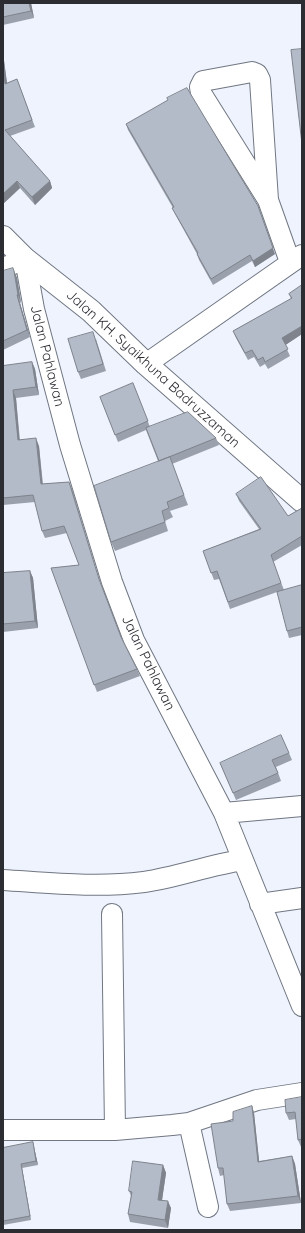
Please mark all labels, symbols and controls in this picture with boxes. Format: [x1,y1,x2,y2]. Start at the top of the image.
street label: Jalan KH. Syaikhuna Badruzzaman [63,287,243,451]
street label: Jalan Pahlawan [26,304,68,408]
street label: Jalan Pahlawan [118,613,178,713]

